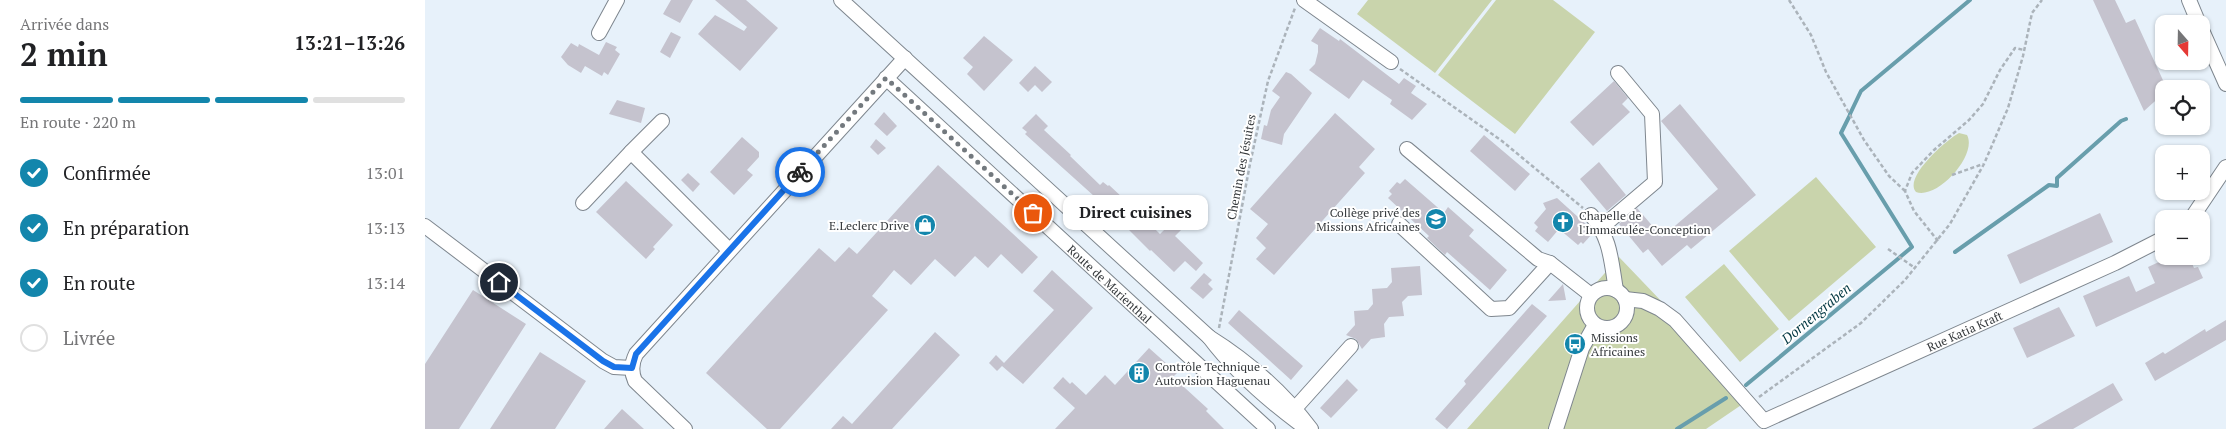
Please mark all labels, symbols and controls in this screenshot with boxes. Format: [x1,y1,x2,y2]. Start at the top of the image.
text: Arrivée dans [20,13,109,35]
north arrow [2155,15,2210,70]
map controls [2155,15,2210,265]
text: 13:21–13:26 [294,30,405,55]
text: 2 min [20,33,108,75]
button: locate [2155,80,2210,135]
text: En route · 220 m [20,111,136,133]
street label: Chemin des Jésuites [1223,113,1259,221]
button: + [2155,145,2210,200]
courier [775,147,825,197]
icon: bike [786,158,814,186]
icon: check [20,159,48,187]
text: Confirmée [63,160,151,185]
text: 13:01 [366,162,405,184]
pin [1012,192,1054,234]
callout: Direct cuisines [1063,196,1208,230]
icon: bag [1019,199,1047,227]
text: Direct cuisines [1079,201,1192,223]
place label: Collège privé des Missions Africaines [1316,205,1420,234]
school or university icon: Collège privé des Missions Africaines [1424,207,1448,231]
place label: Chapelle de l'Immaculée-Conception [1579,208,1711,237]
church icon: Chapelle de l'Immaculée-Conception [1551,210,1575,234]
button: − [2155,210,2210,265]
shop icon: E.Leclerc Drive [913,213,937,237]
icon: check [20,214,48,242]
text: En préparation [63,215,189,240]
text: 13:13 [366,217,405,239]
place label: E.Leclerc Drive [829,218,909,233]
street label: Route de Marienthal [1065,241,1155,326]
pin [478,261,520,303]
icon: home [485,268,513,296]
icon: check [20,269,48,297]
text: En route [63,270,135,295]
text: 13:14 [366,272,405,294]
water label: Dornengraben [1776,278,1855,348]
street label: Rue Katia Kraft [1924,307,2005,354]
text: Livrée [63,325,115,350]
place label: Missions Africaines [1591,330,1645,359]
bus stop icon: Missions Africaines [1563,332,1587,356]
place label: Contrôle Technique - Autovision Haguenau [1155,359,1270,388]
building icon: Contrôle Technique - Autovision Haguenau [1127,361,1151,385]

